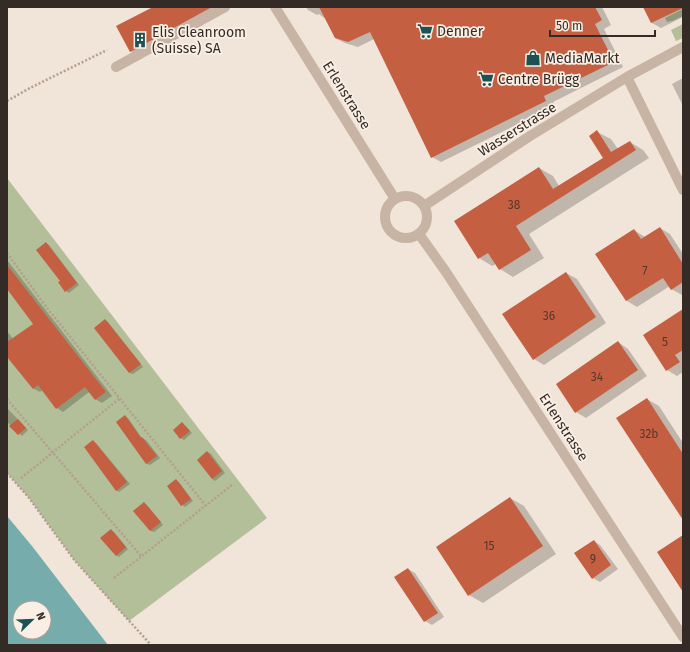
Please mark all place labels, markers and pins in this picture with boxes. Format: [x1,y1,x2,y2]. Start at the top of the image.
supermarket icon: Denner [416,22,434,40]
place label: Denner [437,23,484,40]
place label: Elis Cleanroom (Suisse) SA [152,24,246,57]
building icon: Elis Cleanroom (Suisse) SA [131,31,149,49]
shop icon: MediaMarkt [524,49,542,67]
place label: MediaMarkt [545,50,621,67]
supermarket icon: Centre Brügg [477,70,495,88]
place label: Centre Brügg [498,71,580,88]

